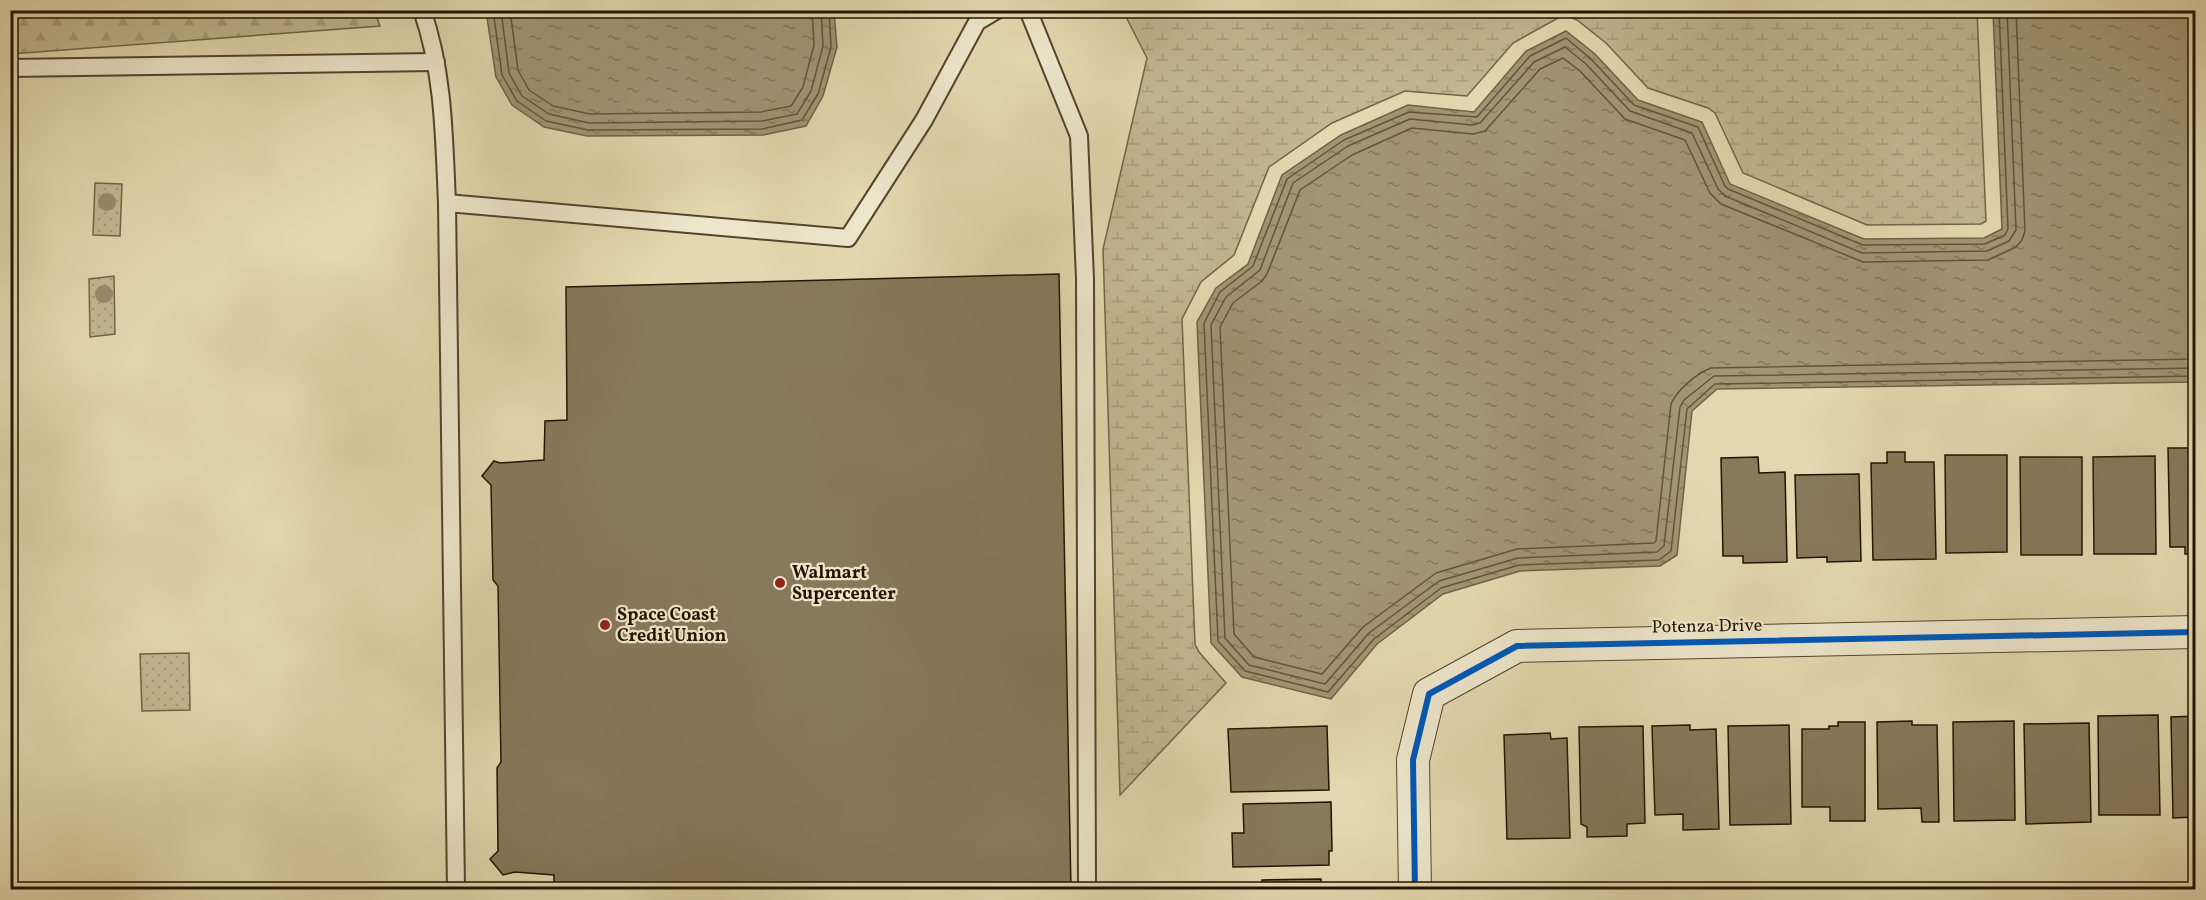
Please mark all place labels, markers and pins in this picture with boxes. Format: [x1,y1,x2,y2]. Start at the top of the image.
place label: Walmart Supercenter [792,561,896,607]
marker: Walmart Supercenter [773,576,787,590]
place label: Space Coast Credit Union [617,603,726,649]
marker: Space Coast Credit Union [598,618,612,632]

